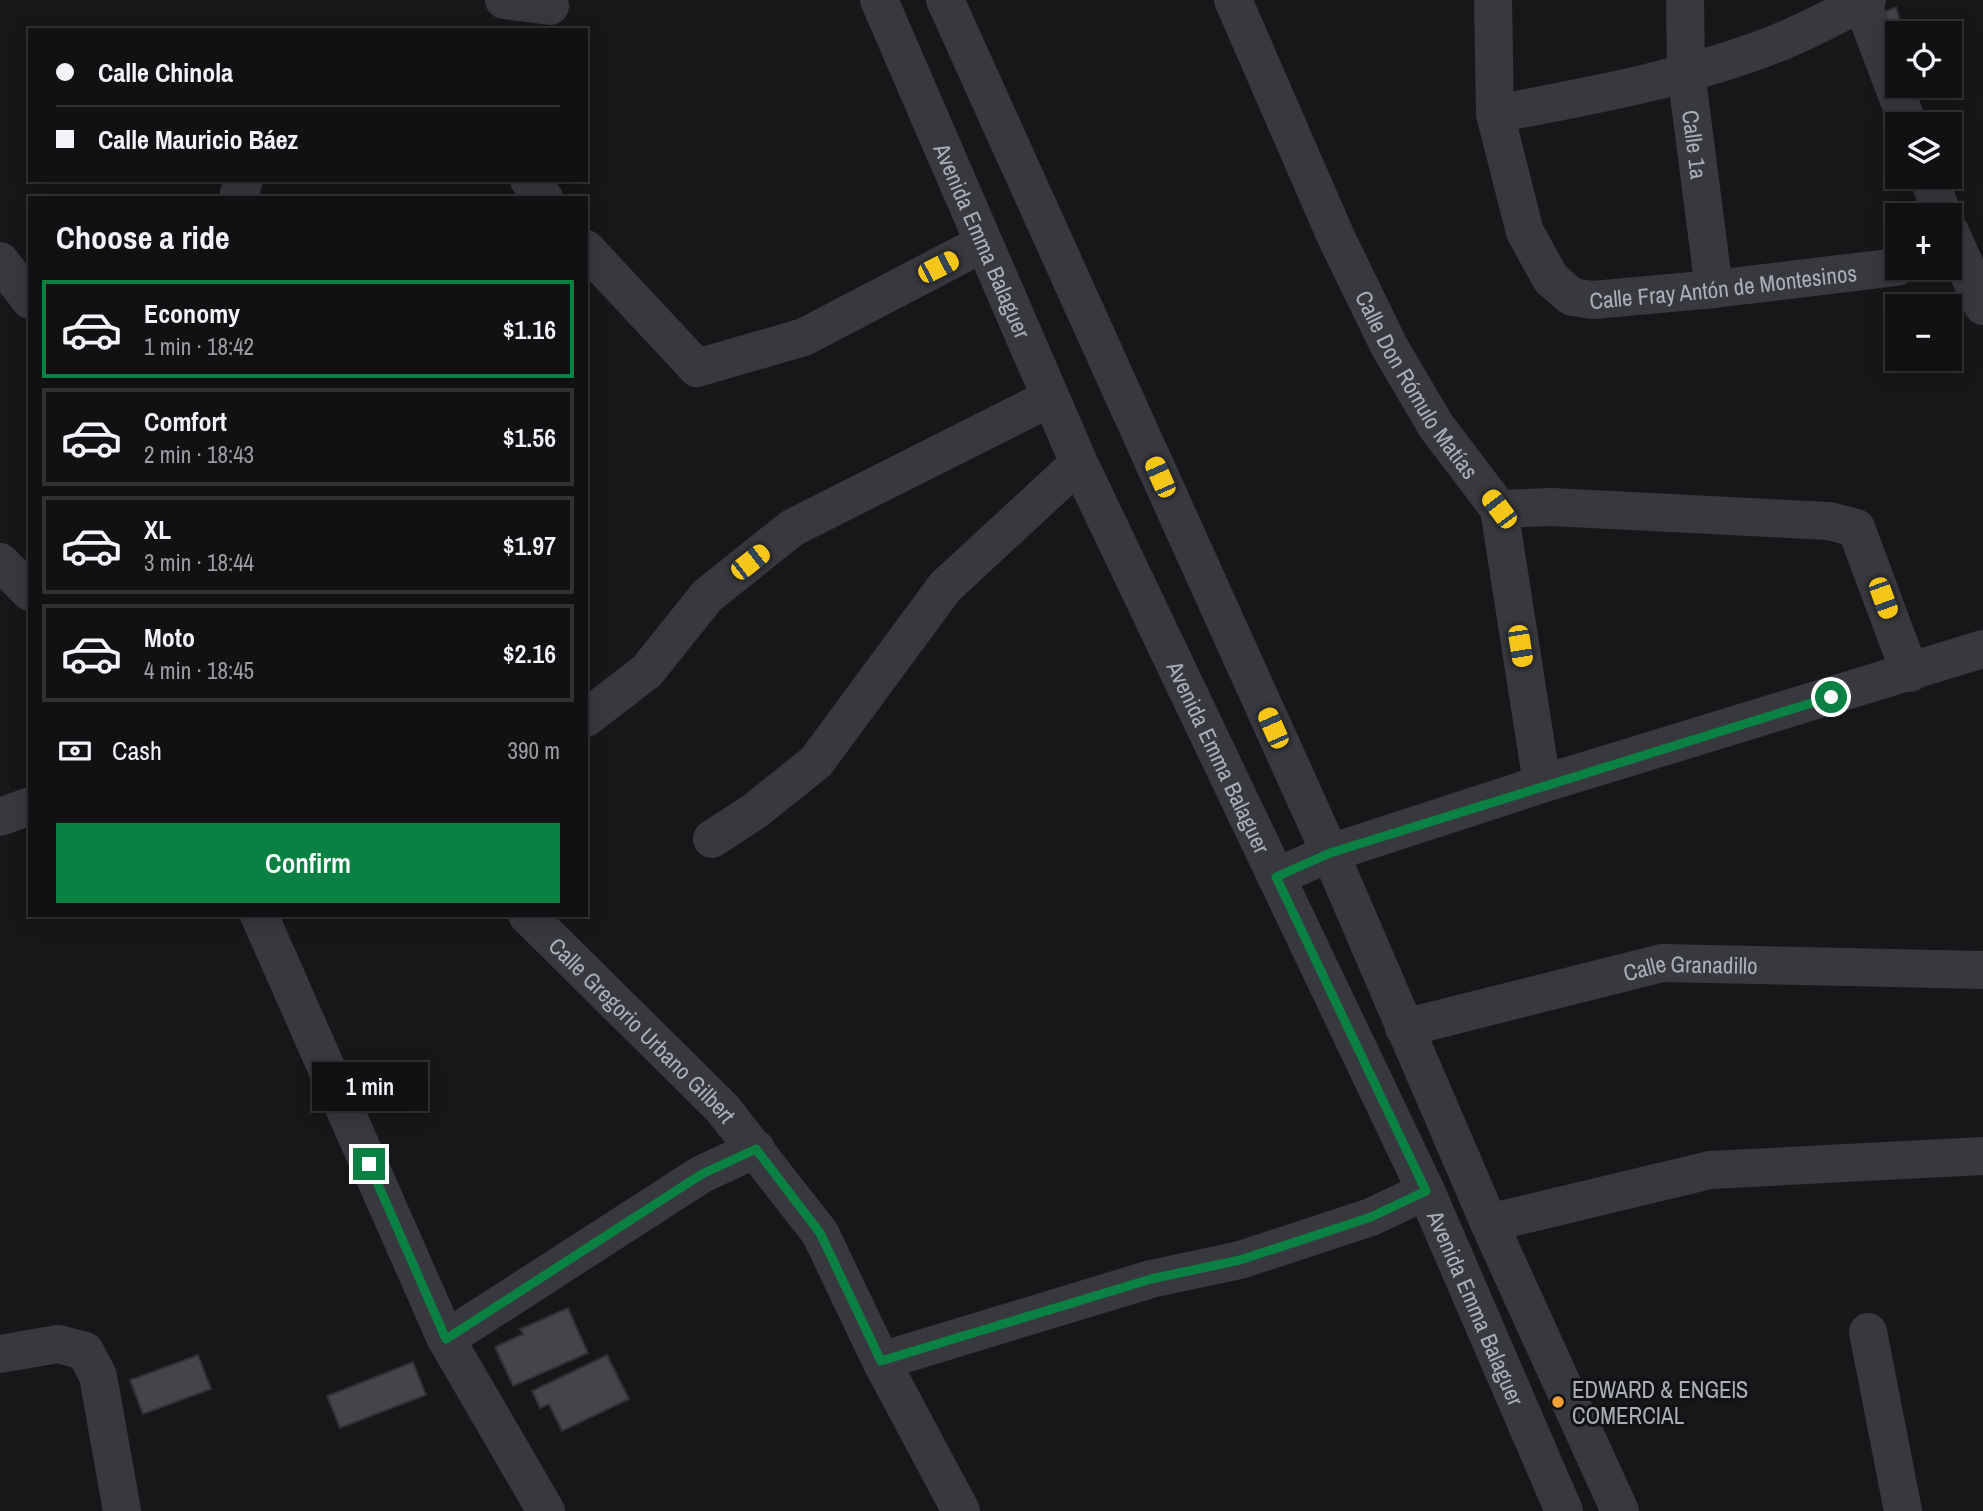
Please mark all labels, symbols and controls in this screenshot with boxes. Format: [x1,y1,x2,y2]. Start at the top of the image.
map controls [1885,21,1962,371]
button: locate [1885,21,1962,98]
text: Calle Chinola [98,55,233,90]
street label: Calle 1a [1676,108,1715,181]
button: layers [1885,112,1962,189]
text: Calle Mauricio Báez [98,122,298,157]
street label: Avenida Emma Balaguer [927,137,1039,344]
button: + [1885,203,1962,280]
text: Choose a ride [56,216,230,259]
car [915,248,962,286]
street label: Calle Fray Antón de Montesinos [1588,256,1858,316]
street label: Calle Don Rómulo Matías [1349,285,1486,485]
button: − [1885,294,1962,371]
text: Economy [144,296,240,331]
icon: car [60,298,123,361]
text: $1.16 [503,312,556,347]
text: 1 min · 18:42 [144,331,254,362]
text: Comfort [144,404,227,439]
icon: car [60,406,123,469]
text: $1.56 [503,420,556,455]
text: 2 min · 18:43 [144,439,254,470]
car [1142,454,1179,500]
car [1478,486,1521,532]
text: XL [144,512,171,547]
icon: car [60,514,123,577]
text: $1.97 [503,528,556,563]
car [727,541,774,583]
text: 3 min · 18:44 [144,547,254,578]
car [1866,575,1901,621]
text: Moto [144,620,195,655]
icon: car [60,622,123,685]
car [1507,624,1534,668]
text: $2.16 [503,636,556,671]
text: 4 min · 18:45 [144,655,254,686]
street label: Avenida Emma Balaguer [1160,655,1278,859]
route start [1815,681,1847,713]
car [1255,705,1292,751]
icon: cash [56,732,94,770]
text: Cash [112,733,162,768]
text: 390 m [508,735,560,766]
button: Confirm [56,823,560,903]
street label: Calle Gregorio Urbano Gilbert [542,930,743,1129]
street label: Calle Granadillo [1620,947,1758,988]
callout: 1 min [311,1062,427,1112]
text: 1 min [346,1071,394,1102]
route end [353,1148,385,1180]
street label: Avenida Emma Balaguer [1420,1205,1532,1411]
place label: EDWARD & ENGElS COMERCIAL [1572,1374,1748,1431]
marker: EDWARD & ENGElS COMERCIAL [1550,1394,1566,1410]

